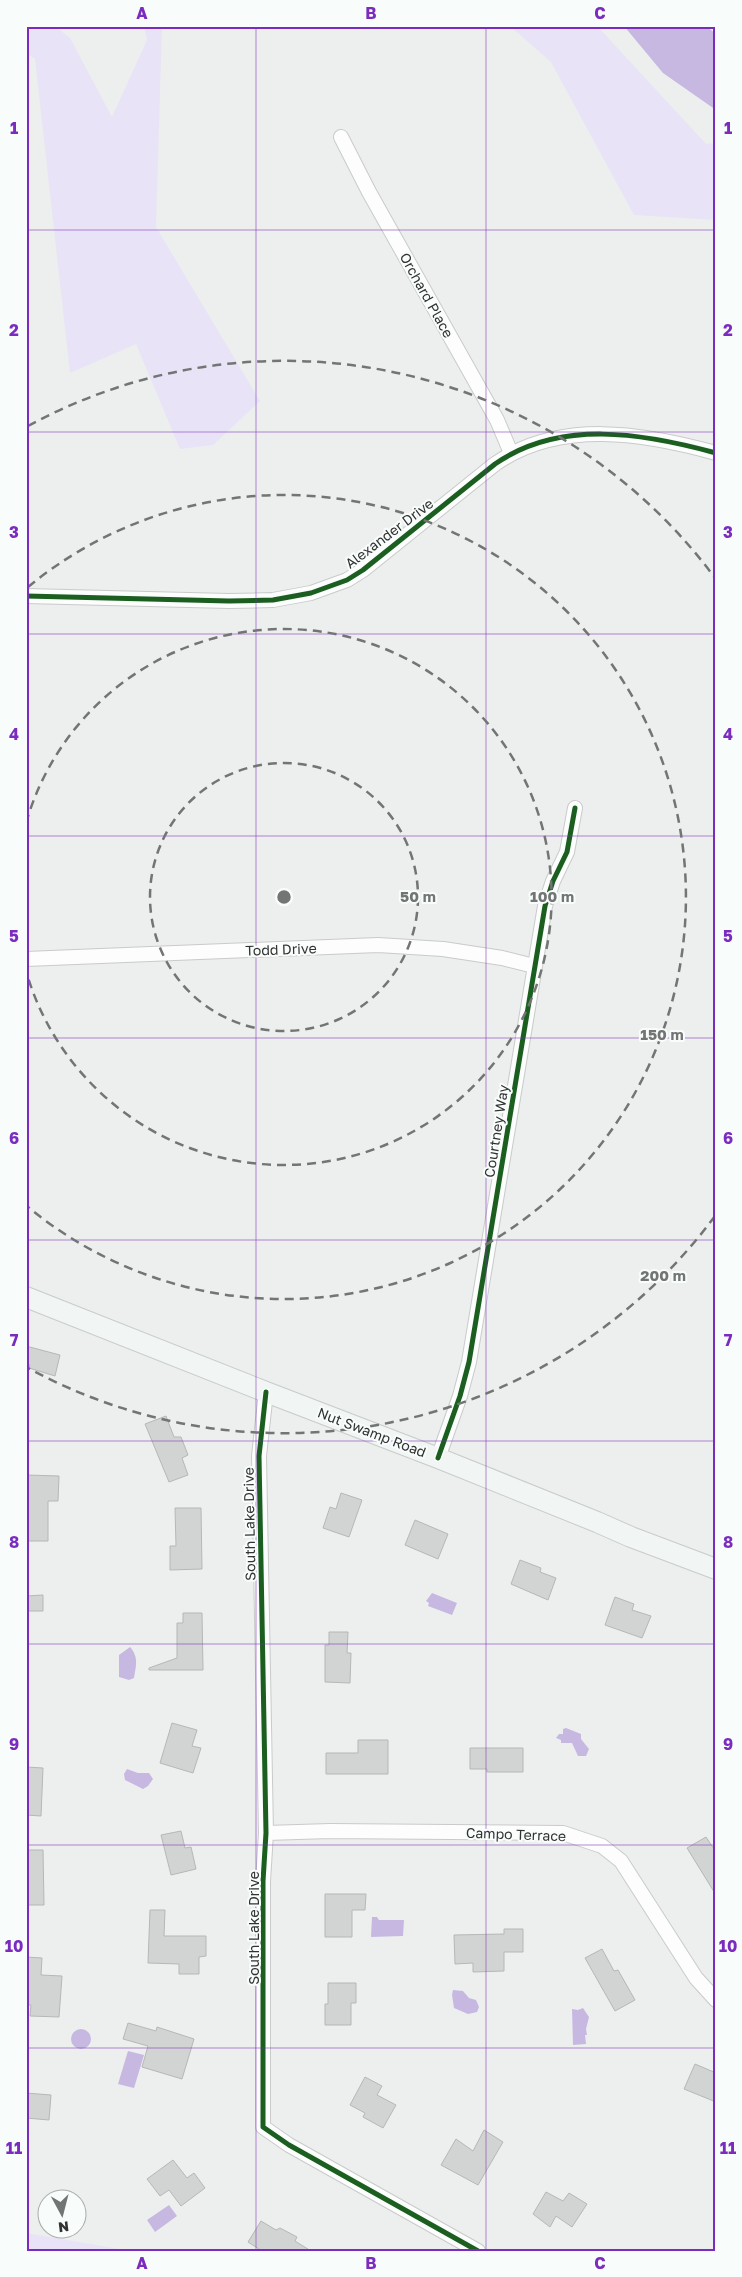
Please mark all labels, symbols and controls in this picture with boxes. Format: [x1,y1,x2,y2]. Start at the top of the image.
text: A [136,3,148,23]
text: B [365,3,377,23]
text: C [594,3,606,23]
text: 1 [10,118,18,138]
text: 1 [724,118,732,138]
street label: Orchard Place [397,250,457,340]
text: 2 [9,320,19,340]
text: 2 [723,320,733,340]
street label: Alexander Drive [342,494,436,572]
text: 3 [9,522,19,542]
text: 3 [723,522,733,542]
text: 4 [9,724,19,744]
text: 4 [723,724,733,744]
text: 50 m [400,887,436,905]
text: 100 m [530,887,574,905]
centre of rings [275,888,293,906]
text: 5 [9,926,19,946]
text: 5 [723,926,733,946]
street label: Todd Drive [245,939,317,959]
text: 150 m [640,1025,684,1043]
street label: Courtney Way [480,1083,512,1179]
text: 6 [9,1128,19,1148]
text: 6 [723,1128,733,1148]
text: 200 m [640,1266,686,1284]
text: 7 [10,1330,19,1350]
text: 7 [724,1330,733,1350]
street label: Nut Swamp Road [315,1403,429,1461]
street label: South Lake Drive [240,1467,258,1581]
text: 8 [9,1532,19,1552]
text: 8 [723,1532,733,1552]
text: 9 [9,1734,19,1754]
text: 9 [723,1734,733,1754]
street label: Campo Terrace [466,1824,566,1844]
street label: South Lake Drive [245,1871,262,1985]
text: 10 [5,1936,23,1956]
text: 10 [719,1936,737,1956]
text: 11 [6,2138,22,2158]
text: 11 [720,2138,736,2158]
north arrow [38,2190,88,2240]
text: N [57,2218,70,2236]
text: A [136,2253,148,2273]
text: B [365,2253,377,2273]
text: C [594,2253,606,2273]

